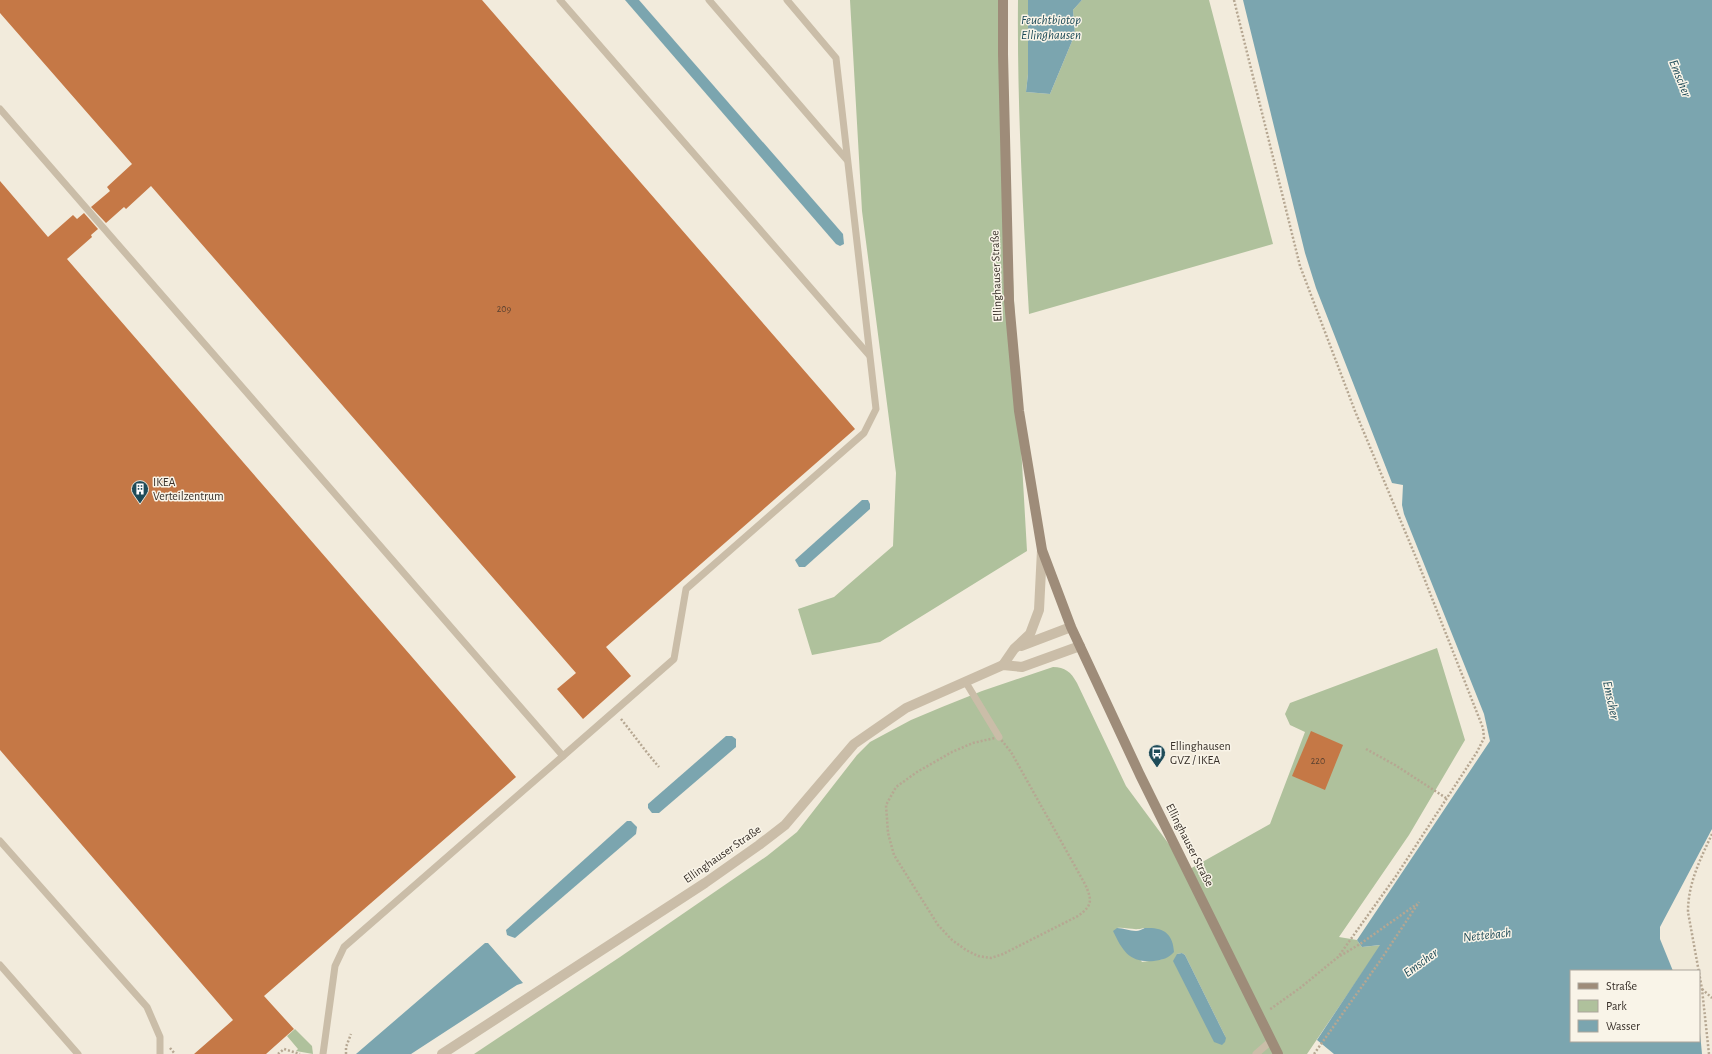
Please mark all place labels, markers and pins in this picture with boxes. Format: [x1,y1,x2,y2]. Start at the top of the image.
place label: IKEA Verteilzentrum [153,476,224,502]
building icon: IKEA Verteilzentrum [130,479,150,504]
place label: Ellinghausen GVZ / IKEA [1170,740,1231,766]
bus stop icon: Ellinghausen GVZ / IKEA [1147,743,1167,768]

